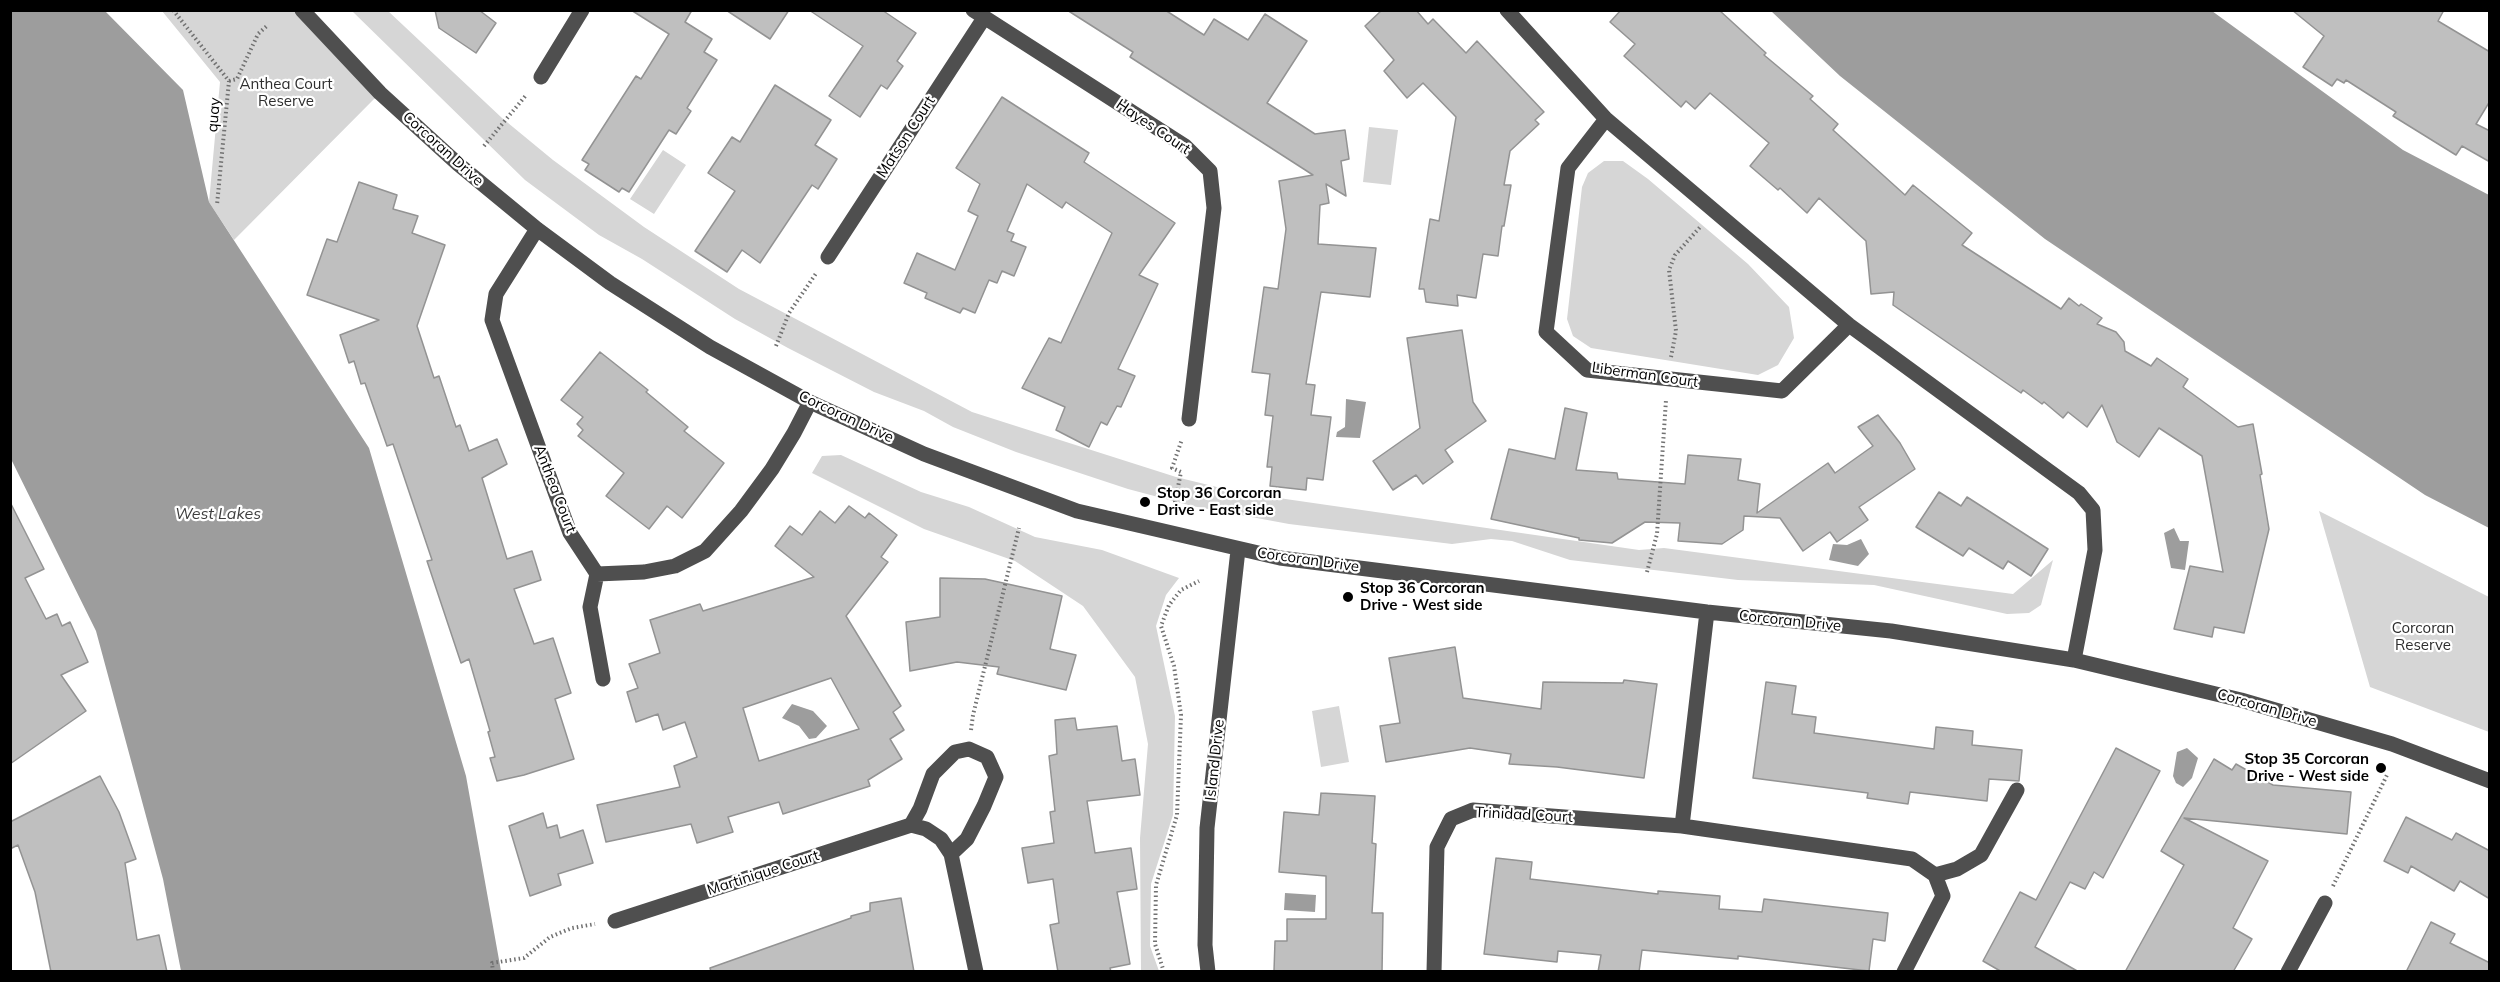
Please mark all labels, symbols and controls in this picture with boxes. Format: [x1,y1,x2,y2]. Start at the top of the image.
park label: Anthea Court Reserve [240,75,332,110]
street label: Matson Court [873,93,939,181]
street label: Hayes Court [1112,96,1194,158]
street label: quay [204,97,224,133]
street label: Corcoran Drive [399,108,487,190]
street label: Liberman Court [1591,359,1699,391]
street label: Corcoran Drive [796,387,896,447]
street label: Anthea Court [530,442,580,536]
place label: Stop 36 Corcoran Drive - East side [1157,484,1281,519]
marker: Stop 36 Corcoran Drive - East side [1138,495,1152,509]
water label: West Lakes [175,504,261,524]
street label: Corcoran Drive [1256,544,1360,576]
place label: Stop 36 Corcoran Drive - West side [1360,579,1484,614]
marker: Stop 36 Corcoran Drive - West side [1341,590,1355,604]
street label: Corcoran Drive [1738,607,1842,635]
park label: Corcoran Reserve [2392,619,2454,654]
street label: Corcoran Drive [2215,685,2319,731]
street label: Island Drive [1202,718,1228,802]
place label: Stop 35 Corcoran Drive - West side [2245,750,2369,785]
marker: Stop 35 Corcoran Drive - West side [2374,761,2388,775]
street label: Trinidad Court [1474,803,1574,827]
street label: Martinique Court [705,846,821,900]

